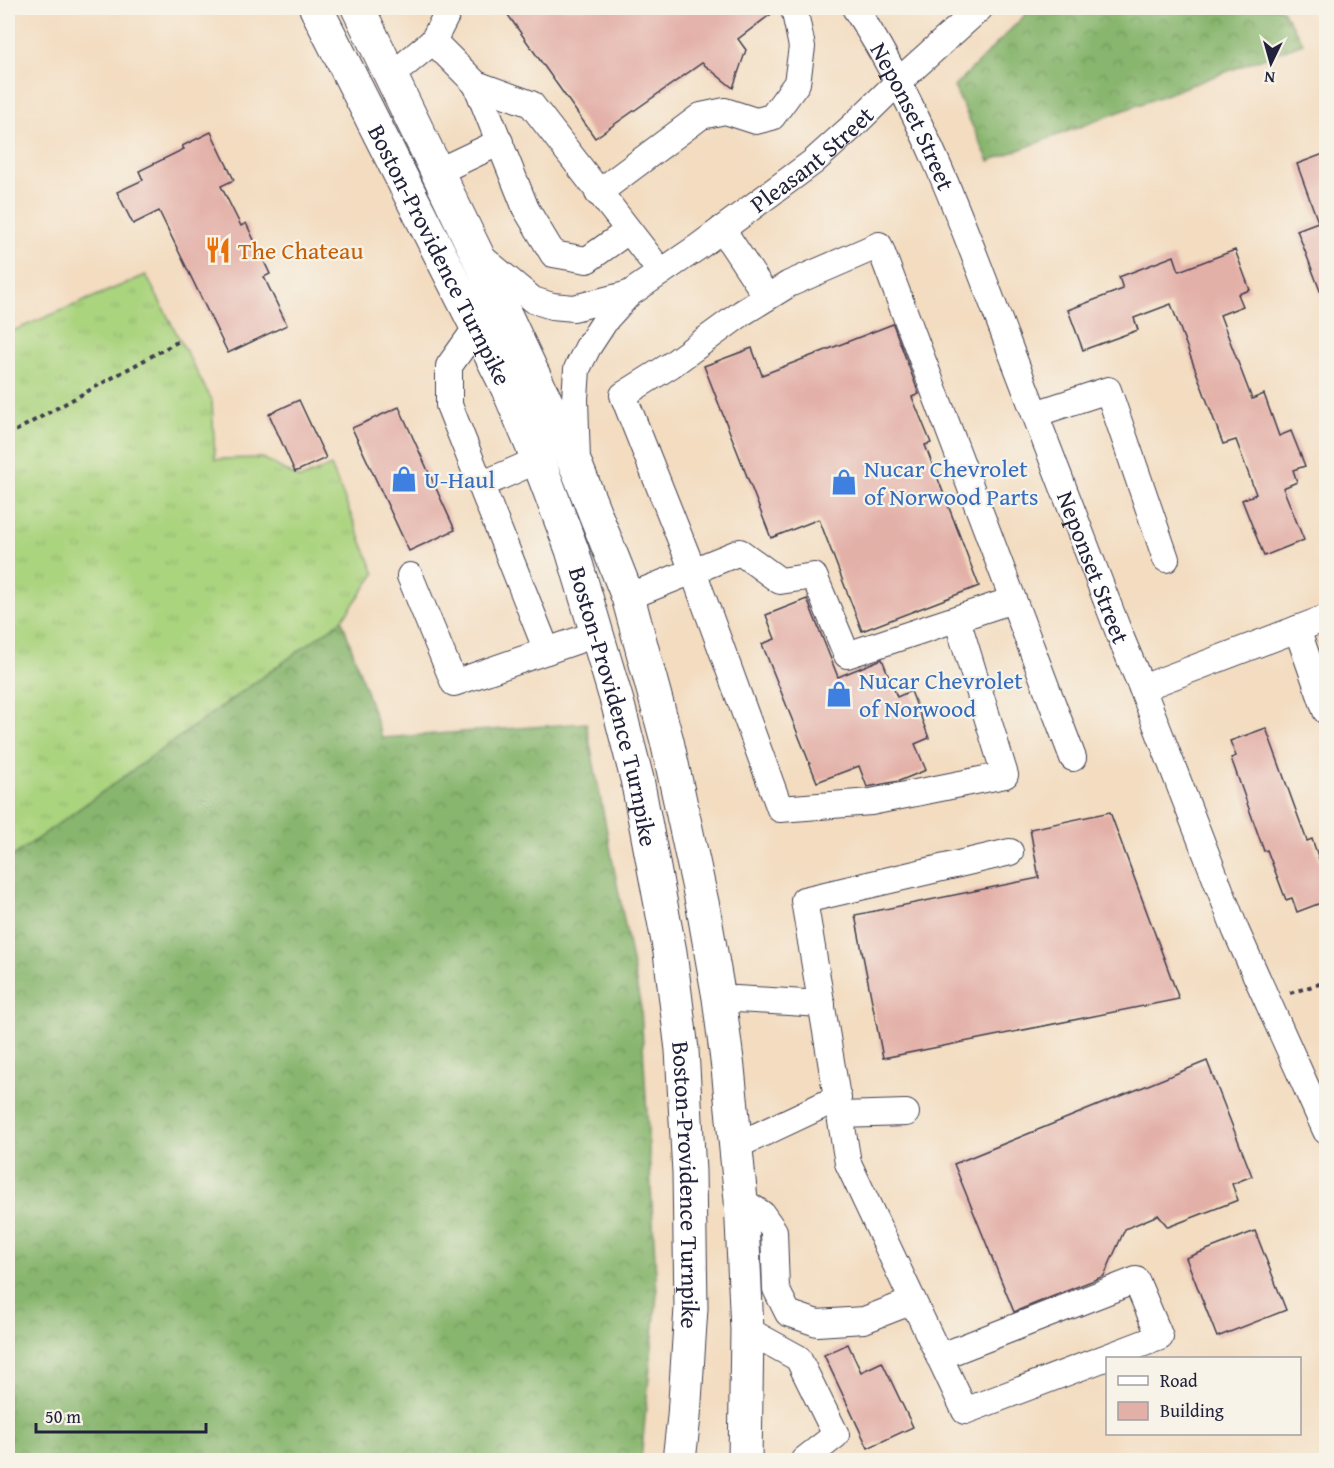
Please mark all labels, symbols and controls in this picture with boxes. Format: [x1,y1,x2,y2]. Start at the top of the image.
north arrow [1241,33,1301,93]
street label: Neponset Street [862,35,964,196]
text: N [1263,65,1276,90]
street label: Pleasant Street [742,98,882,221]
street label: Boston-Providence Turnpike [360,118,521,391]
place label: The Chateau [238,233,363,268]
restaurant icon: The Chateau [203,235,233,265]
place label: Nucar Chevrolet of Norwood Parts [864,451,1038,514]
place label: U-Haul [424,462,495,497]
shop icon: U-Haul [389,464,419,494]
shop icon: Nucar Chevrolet of Norwood Parts [829,467,859,497]
street label: Neponset Street [1049,486,1139,649]
street label: Boston-Providence Turnpike [560,562,667,849]
place label: Nucar Chevrolet of Norwood [859,663,1023,726]
shop icon: Nucar Chevrolet of Norwood [824,679,854,709]
street label: Boston-Providence Turnpike [664,1039,709,1330]
legend [1106,1357,1301,1435]
text: Road [1160,1367,1198,1394]
scale bar [36,1396,206,1434]
text: Building [1160,1397,1224,1424]
text: 50 m [45,1403,81,1430]

